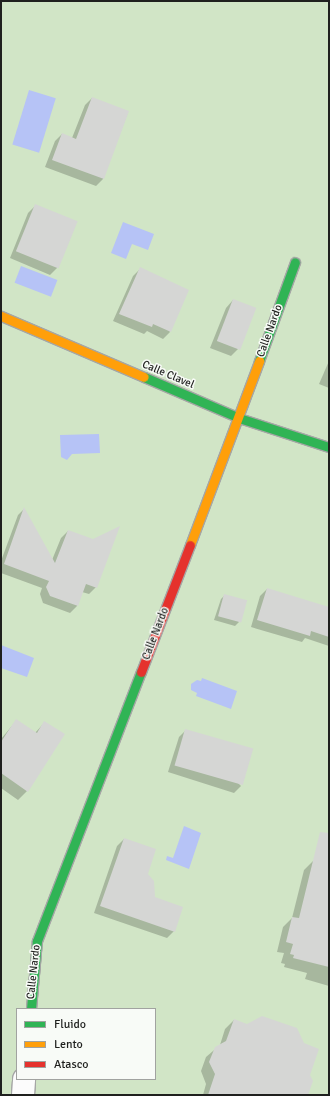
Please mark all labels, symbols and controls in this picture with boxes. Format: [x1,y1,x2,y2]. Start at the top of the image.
street label: Calle Nardo [254,303,286,359]
street label: Calle Clavel [140,358,196,392]
street label: Calle Nardo [140,606,172,662]
street label: Calle Nardo [25,944,43,1000]
legend [16,1008,156,1080]
text: Fluido [54,1017,86,1032]
text: Lento [54,1037,83,1052]
text: Atasco [54,1057,89,1072]

